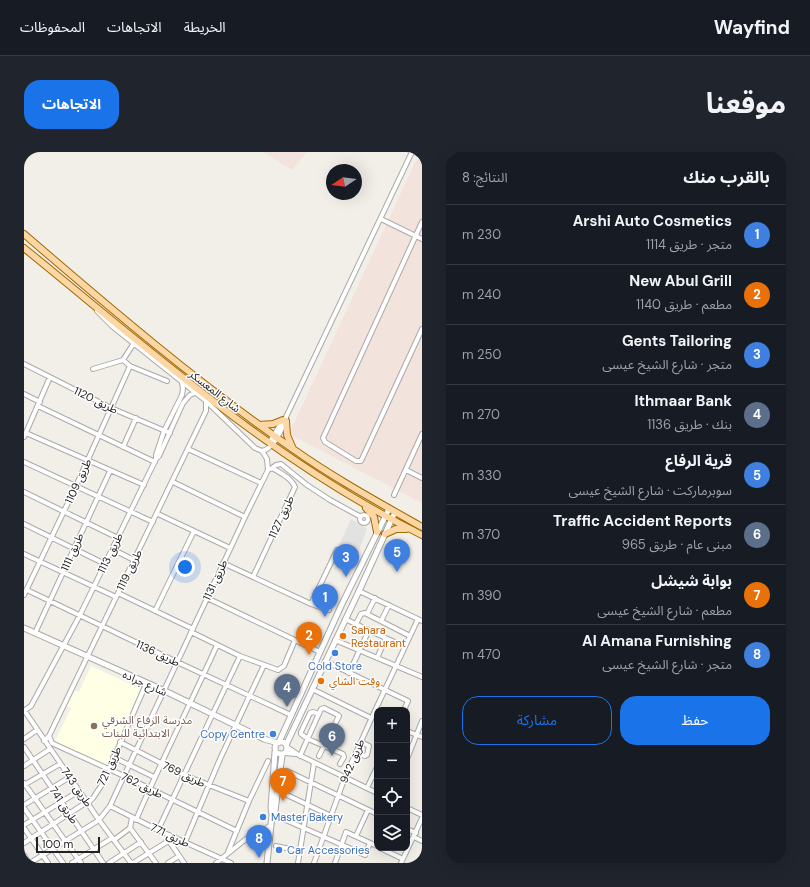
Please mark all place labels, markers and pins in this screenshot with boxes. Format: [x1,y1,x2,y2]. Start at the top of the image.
pin: 5 [384,539,410,572]
pin: 3 [333,544,359,577]
pin: 1 [312,584,338,617]
pin: 2 [296,622,322,655]
place label: Sahara Restaurant [351,623,406,650]
marker: Sahara Restaurant [338,631,348,641]
marker: Cold Store [330,648,340,658]
place label: Cold Store [308,659,362,673]
pin: 4 [274,674,300,707]
place label: وقت الشاي [329,674,380,691]
marker: وقت الشاي [316,676,326,686]
place label: مدرسة الرفاع الشرقي الابتدائية للبنات [102,713,192,740]
marker: مدرسة الرفاع الشرقي الابتدائية للبنات [89,721,99,731]
pin: 6 [319,723,345,756]
place label: Copy Centre [200,727,265,741]
marker: Copy Centre [268,729,278,739]
pin: 7 [270,768,296,801]
place label: Master Bakery [271,810,343,824]
marker: Master Bakery [258,812,268,822]
pin: 8 [246,825,272,858]
place label: Car Accessories [287,843,370,857]
marker: Car Accessories [274,845,284,855]

